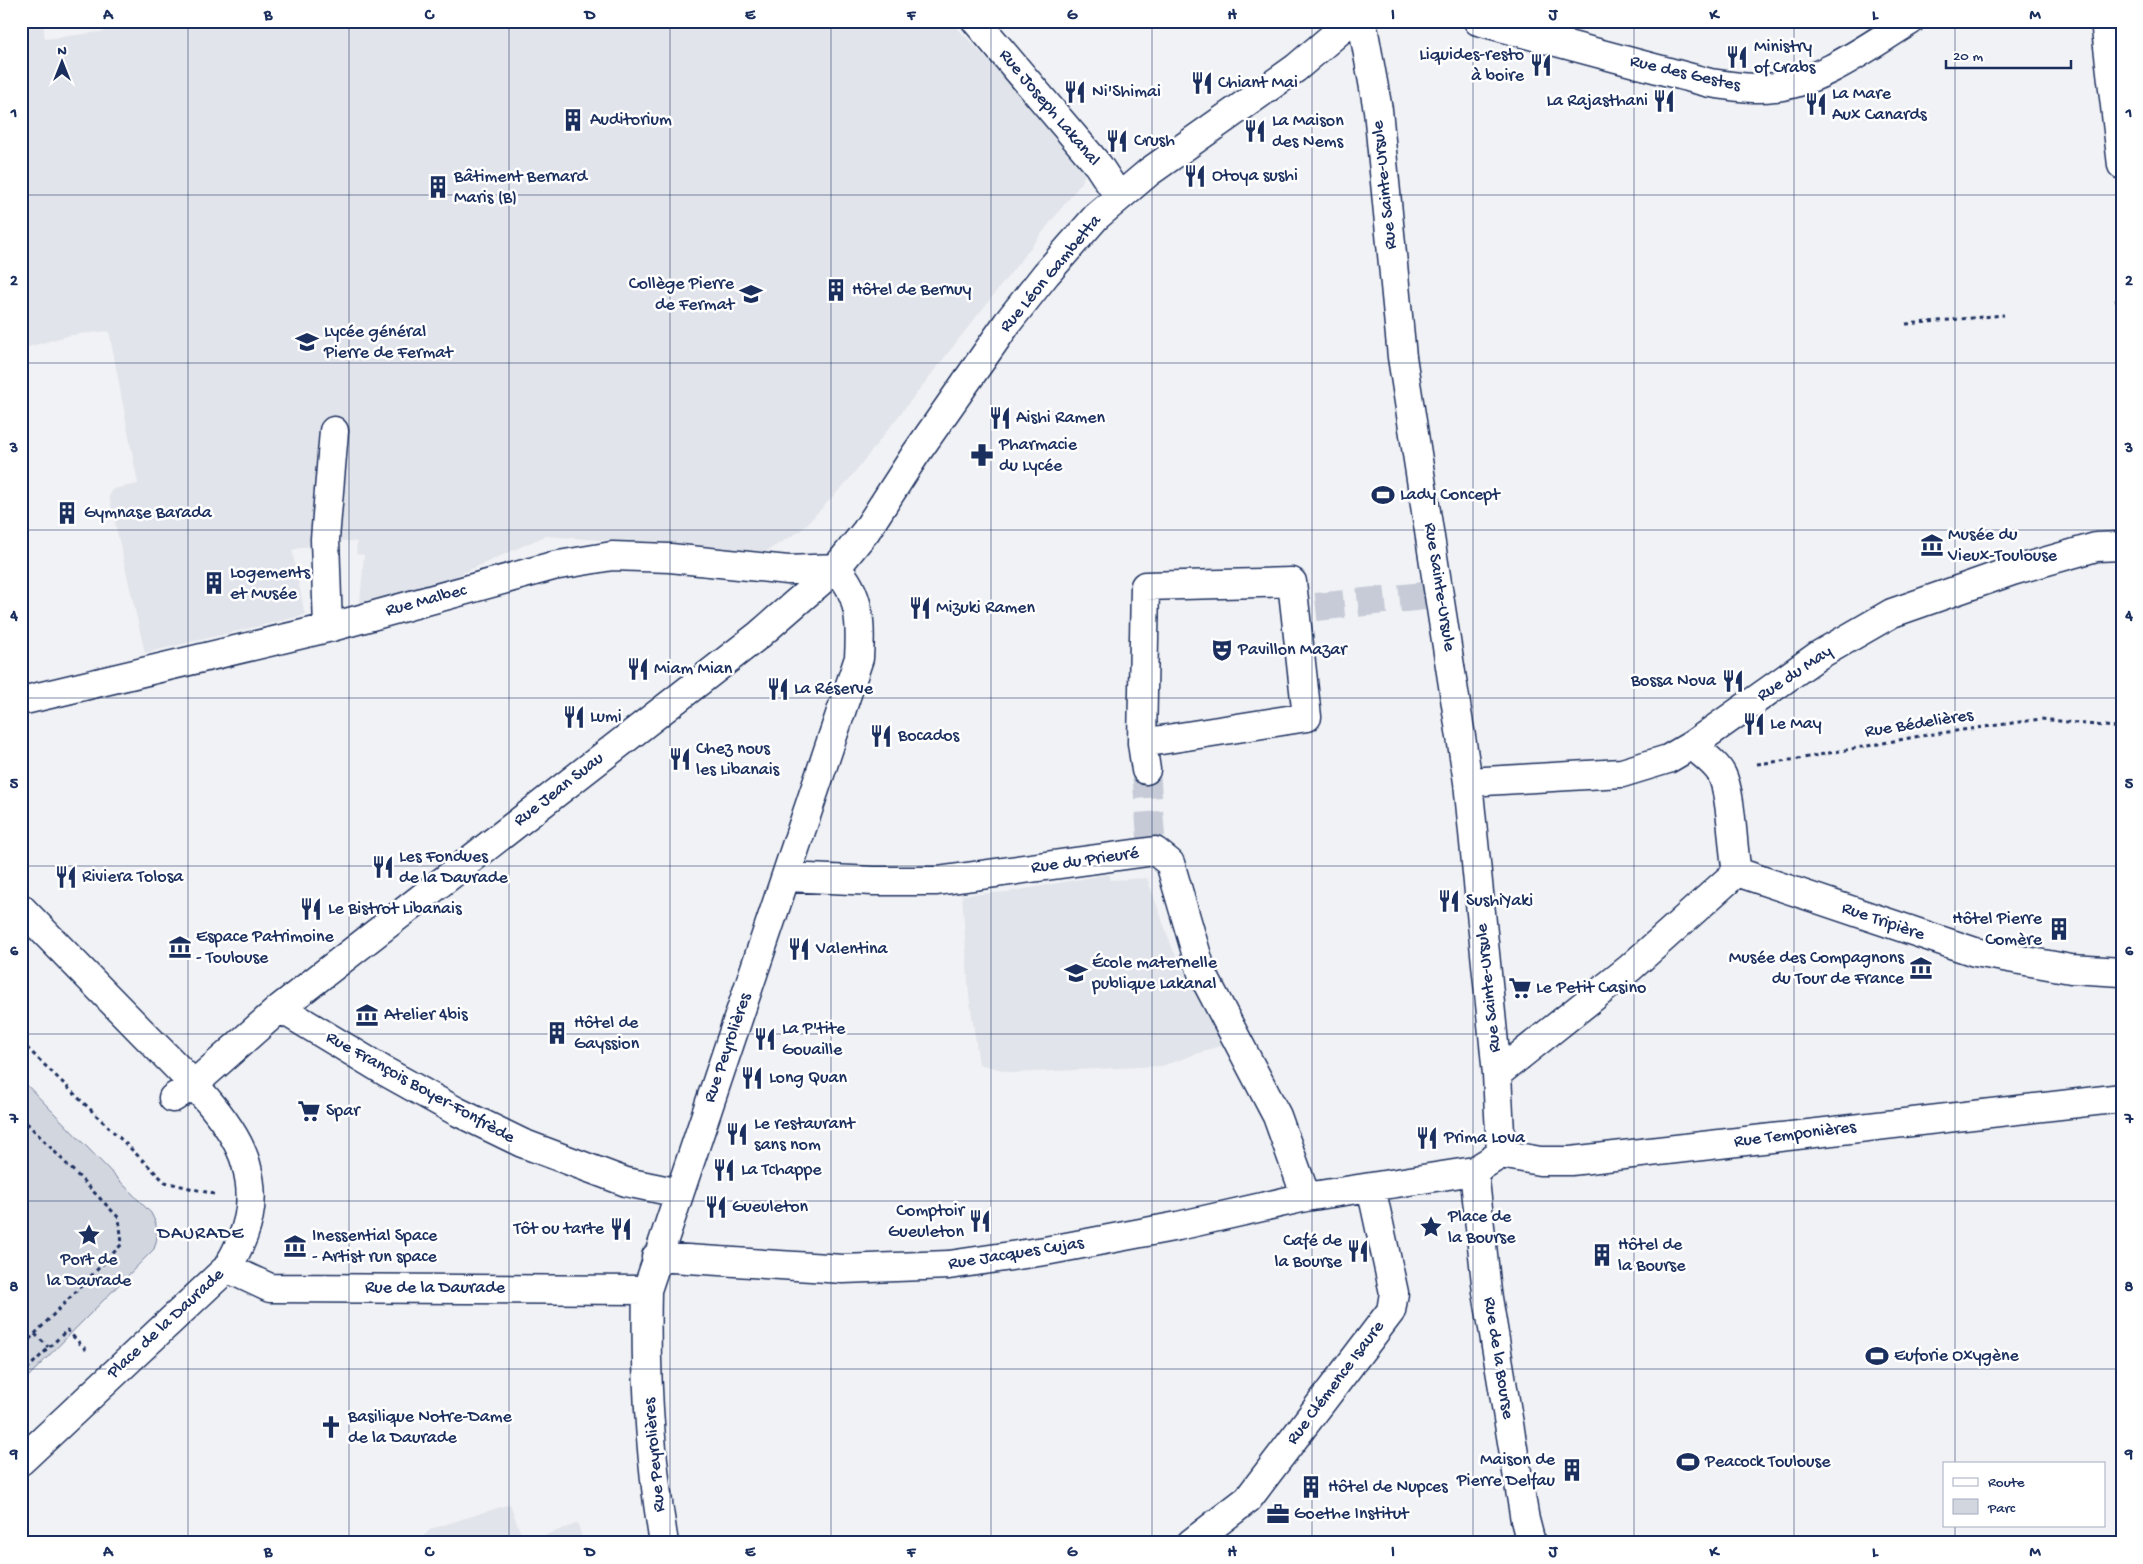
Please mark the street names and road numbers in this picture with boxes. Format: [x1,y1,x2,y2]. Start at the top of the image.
street label: Rue Joseph Lakanal [994,45,1104,171]
street label: Rue des Gestes [1628,51,1744,97]
street label: Rue Sainte-Ursule [1368,119,1402,251]
street label: Rue Léon Gambetta [996,210,1107,337]
street label: Rue Sainte-Ursule [1418,521,1460,653]
street label: Rue Malbec [383,580,470,622]
street label: Rue du May [1753,641,1837,707]
street label: Rue Bédelières [1863,705,1976,743]
street label: Rue Jean Suau [510,748,609,832]
street label: Rue du Prieuré [1030,843,1141,879]
street label: Rue Tripière [1839,898,1928,946]
street label: Rue Sainte-Ursule [1472,922,1506,1054]
street label: Rue Peyrolières [699,989,757,1106]
street label: Rue François Boyer-Fonfrède [322,1027,519,1149]
street label: Rue Temponières [1733,1117,1859,1153]
street label: Rue Jacques Cujas [947,1233,1086,1275]
street label: Place de la Daurade [102,1264,229,1384]
street label: Rue de la Daurade [365,1278,506,1299]
street label: Rue de la Bourse [1478,1296,1518,1421]
street label: Rue Clémence Isaure [1283,1316,1390,1449]
street label: Rue Peyrolières [639,1396,670,1513]

